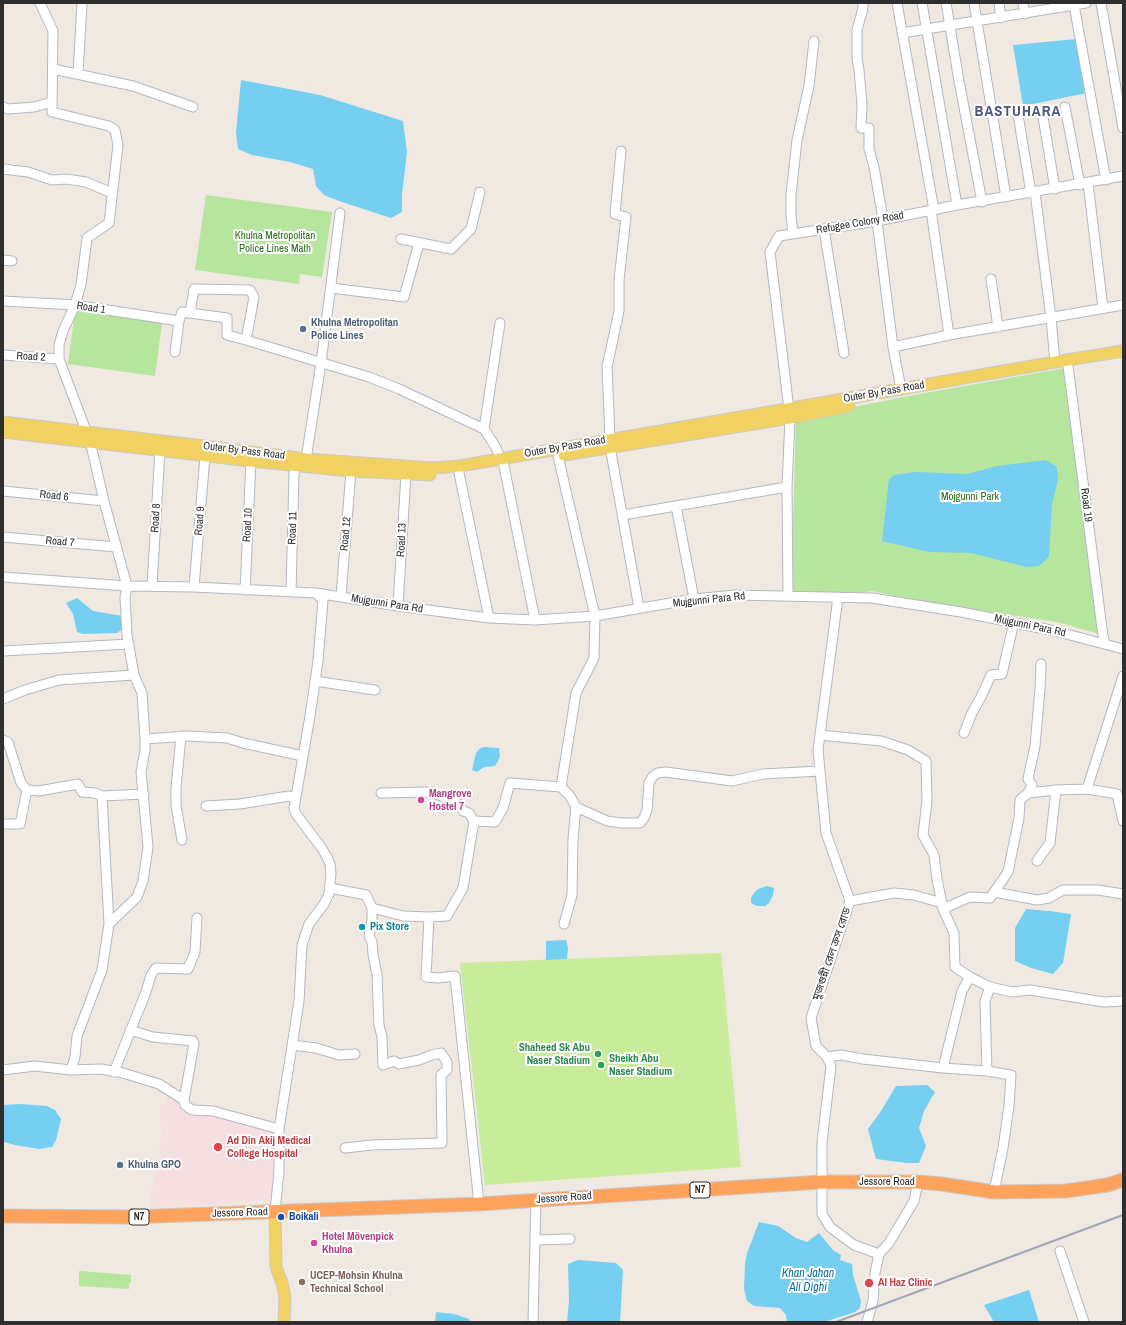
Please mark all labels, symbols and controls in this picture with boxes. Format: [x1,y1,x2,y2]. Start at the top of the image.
district label: BASTUHARA [975,103,1061,121]
street label: Refugee Colony Road [815,209,905,237]
park label: Khulna Metropolitan Police Lines Math [235,229,315,255]
street label: Road 1 [76,299,106,317]
place label: Khulna Metropolitan Police Lines [311,316,398,342]
marker: Khulna Metropolitan Police Lines [298,324,308,334]
street label: Road 2 [16,350,46,364]
street label: Outer By Pass Road [842,378,926,406]
street label: Outer By Pass Road [523,433,607,461]
street label: Outer By Pass Road [202,439,286,463]
street label: Road 19 [1077,487,1095,523]
street label: Road 6 [39,488,69,504]
park label: Mojgunni Park [941,490,999,504]
street label: Road 8 [148,503,164,533]
street label: Road 9 [192,506,208,536]
street label: Road 10 [241,508,255,542]
street label: Road 11 [286,511,300,545]
street label: Road 12 [338,516,354,552]
street label: Road 13 [395,523,409,557]
street label: Road 7 [45,534,75,550]
street label: Mujgunni Para Rd [672,590,746,610]
street label: Mujgunni Para Rd [350,592,424,616]
street label: Mujgunni Para Rd [993,612,1067,640]
place label: Mangrove Hostel 7 [429,787,472,813]
marker: Mangrove Hostel 7 [416,795,426,805]
street label: মুজগুন্নী রেল ক্রস রোড [810,906,854,1002]
place label: Pix Store [370,920,409,934]
marker: Pix Store [357,922,367,932]
place label: Shaheed Sk Abu Naser Stadium [519,1041,590,1067]
marker: Shaheed Sk Abu Naser Stadium [593,1049,603,1059]
place label: Sheikh Abu Naser Stadium [609,1052,672,1078]
marker: Sheikh Abu Naser Stadium [596,1060,606,1070]
place label: Ad Din Akij Medical College Hospital [227,1134,311,1160]
marker: Ad Din Akij Medical College Hospital [212,1141,224,1153]
place label: Khulna GPO [128,1158,181,1172]
marker: Khulna GPO [115,1160,125,1170]
street label: Jessore Road [859,1175,915,1189]
road number: N7 [690,1182,710,1198]
street label: Jessore Road [536,1189,592,1207]
street label: Jessore Road [212,1205,268,1221]
road number: N7 [129,1209,149,1225]
place label: Boikali [289,1210,319,1224]
marker: Boikali [276,1212,286,1222]
place label: Hotel Mövenpick Khulna [322,1230,394,1256]
marker: Hotel Mövenpick Khulna [309,1238,319,1248]
water label: Khan Jahan Ali Dighi [782,1267,834,1295]
place label: UCEP-Mohsin Khulna Technical School [310,1269,403,1295]
place label: Al Haz Clinic [878,1276,933,1290]
marker: UCEP-Mohsin Khulna Technical School [297,1277,307,1287]
marker: Al Haz Clinic [863,1277,875,1289]

